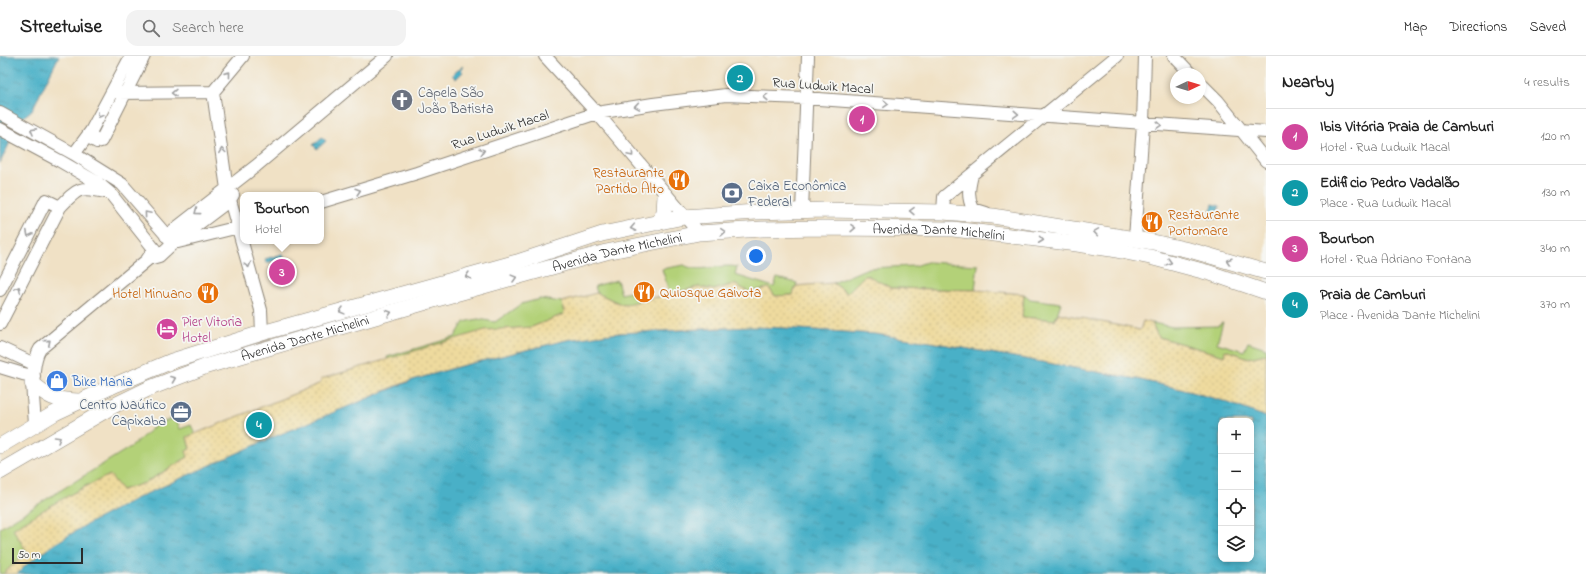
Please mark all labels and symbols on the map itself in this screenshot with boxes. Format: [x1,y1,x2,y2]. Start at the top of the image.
pin: 2 [727,63,753,93]
north arrow [1170,68,1206,104]
one-way arrow [224,71,231,78]
street label: Rua Ludwik Macal [772,72,874,101]
place label: Capela São João Batista [418,83,494,120]
church icon: Capela São João Batista [389,87,415,113]
one-way arrow [171,88,177,97]
one-way arrow [763,92,769,101]
one-way arrow [883,100,889,109]
one-way arrow [634,101,640,110]
pin: 1 [849,104,875,134]
street label: Rua Ludwik Macal [449,105,552,156]
one-way arrow [1013,109,1019,118]
one-way arrow [97,111,104,118]
one-way arrow [1156,120,1162,129]
one-way arrow [30,129,37,136]
one-way arrow [218,147,227,154]
one-way arrow [478,147,485,156]
one-way arrow [626,149,633,156]
place label: Restaurante Partido Alto [593,163,665,200]
restaurant icon: Restaurante Partido Alto [666,167,692,193]
place label: Caixa Econômica Federal [747,176,846,213]
bank icon: Caixa Econômica Federal [719,180,745,206]
one-way arrow [355,187,362,196]
place label: Restaurante Portomare [1168,205,1240,242]
one-way arrow [909,207,915,215]
one-way arrow [194,208,201,215]
restaurant icon: Restaurante Portomare [1139,209,1165,235]
one-way arrow [145,211,152,218]
street label: Avenida Dante Michelini [872,219,1006,247]
one-way arrow [630,223,636,232]
one-way arrow [850,223,856,232]
one-way arrow [720,227,726,236]
street label: Avenida Dante Michelini [550,228,684,278]
one-way arrow [26,229,34,237]
one-way arrow [1093,229,1099,237]
one-way arrow [1038,235,1044,244]
your location [746,246,766,266]
pin: 3 [269,257,295,287]
one-way arrow [1225,257,1232,266]
one-way arrow [1166,258,1172,266]
one-way arrow [243,261,252,268]
one-way arrow [464,271,471,280]
one-way arrow [511,275,517,283]
restaurant icon: Quiosque Gaivota [631,279,657,305]
restaurant icon: Hotel Minuano [195,280,221,306]
place label: Quiosque Gaivota [660,283,761,304]
place label: Hotel Minuano [112,284,192,305]
one-way arrow [13,286,21,293]
one-way arrow [339,306,346,315]
one-way arrow [385,309,392,318]
street label: Avenida Dante Michelini [239,310,372,368]
place label: Pier Vitoria Hotel [182,312,242,349]
hotel icon: Pier Vitoria Hotel [154,316,180,342]
one-way arrow [43,340,51,347]
shop icon: Bike Mania [44,368,70,394]
place label: Bike Mania [71,372,133,393]
one-way arrow [169,376,176,384]
place label: Centro Naútico Capixaba [80,395,166,432]
office icon: Centro Naútico Capixaba [168,399,194,425]
pin: 4 [246,410,272,440]
one-way arrow [54,437,61,444]
scale bar [12,546,83,565]

